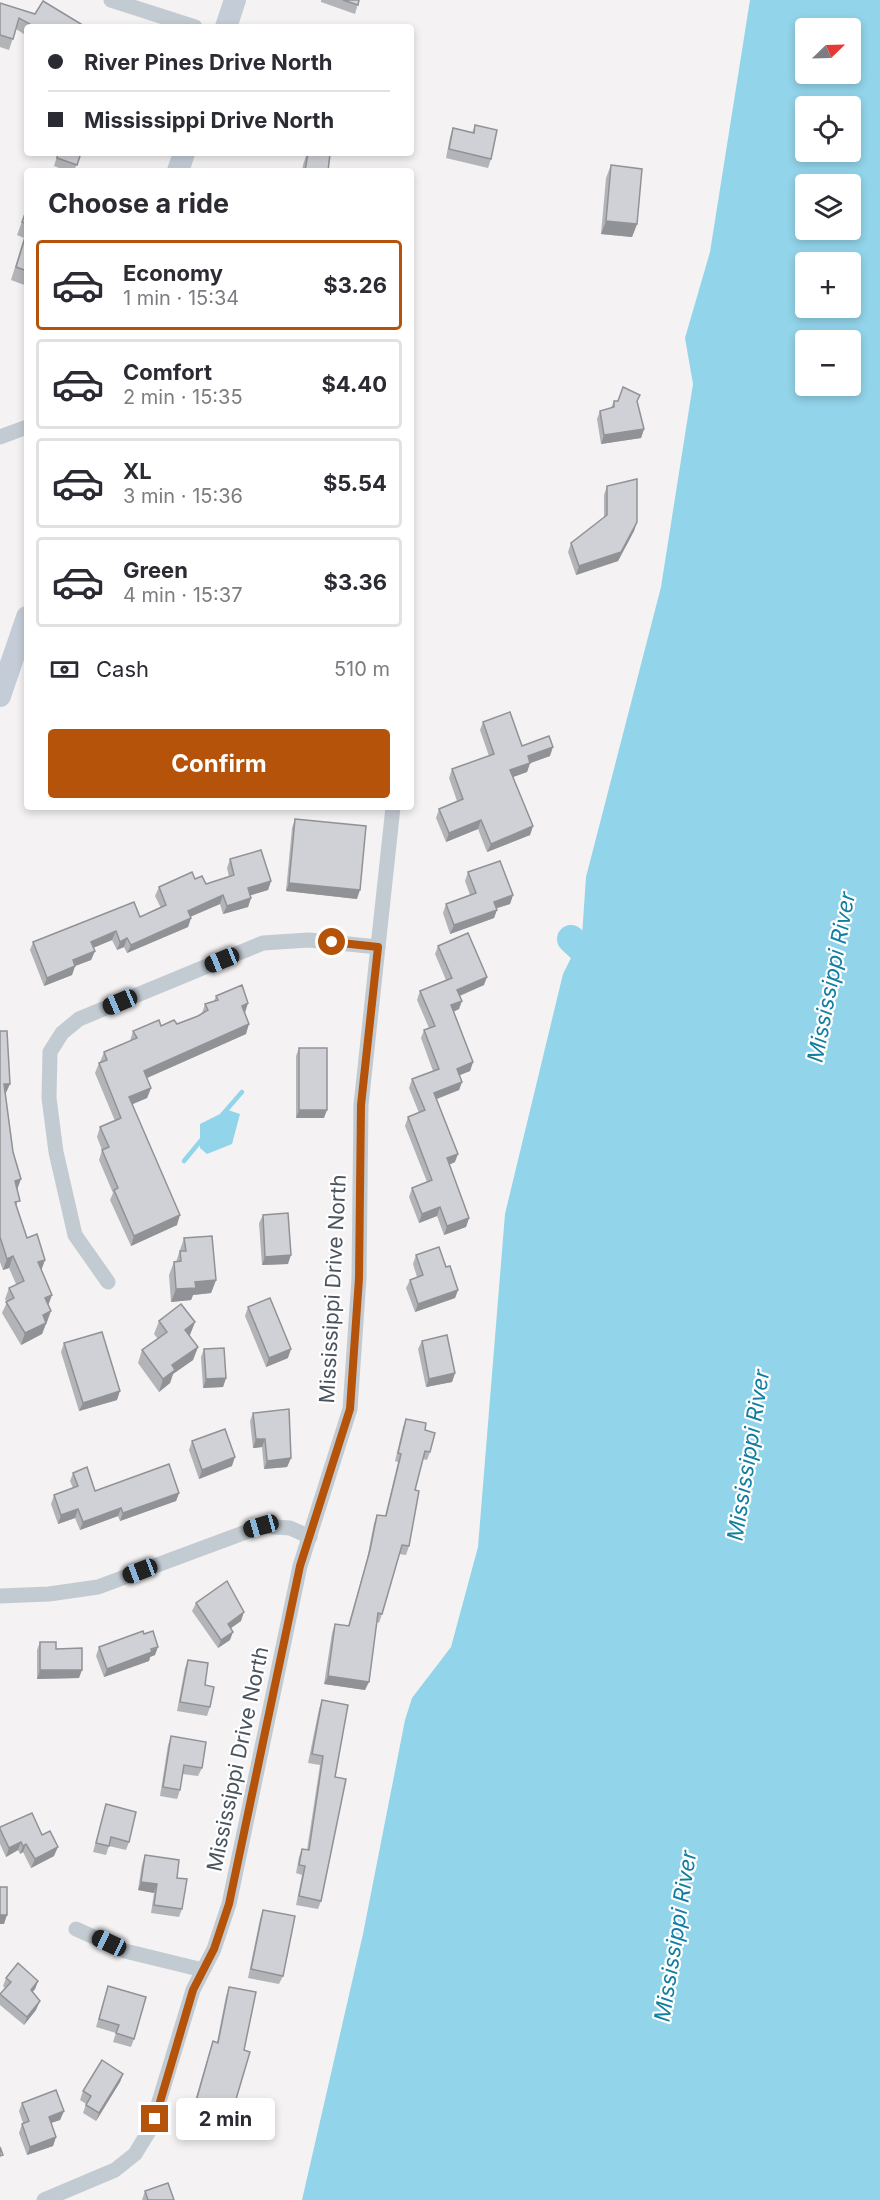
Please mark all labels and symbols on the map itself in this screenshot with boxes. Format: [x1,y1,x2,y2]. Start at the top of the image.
north arrow [795,18,861,84]
water label: Mississippi River [802,889,860,1064]
route start [318,928,345,955]
car [202,945,242,975]
car [100,987,140,1017]
street label: Mississippi Drive North [314,1174,351,1404]
water label: Mississippi River [722,1367,774,1543]
car [241,1512,281,1540]
car [120,1556,160,1586]
street label: Mississippi Drive North [201,1644,274,1874]
water label: Mississippi River [649,1848,701,2024]
car [89,1927,129,1959]
callout: 2 min [176,2098,275,2140]
route end [141,2105,168,2132]

